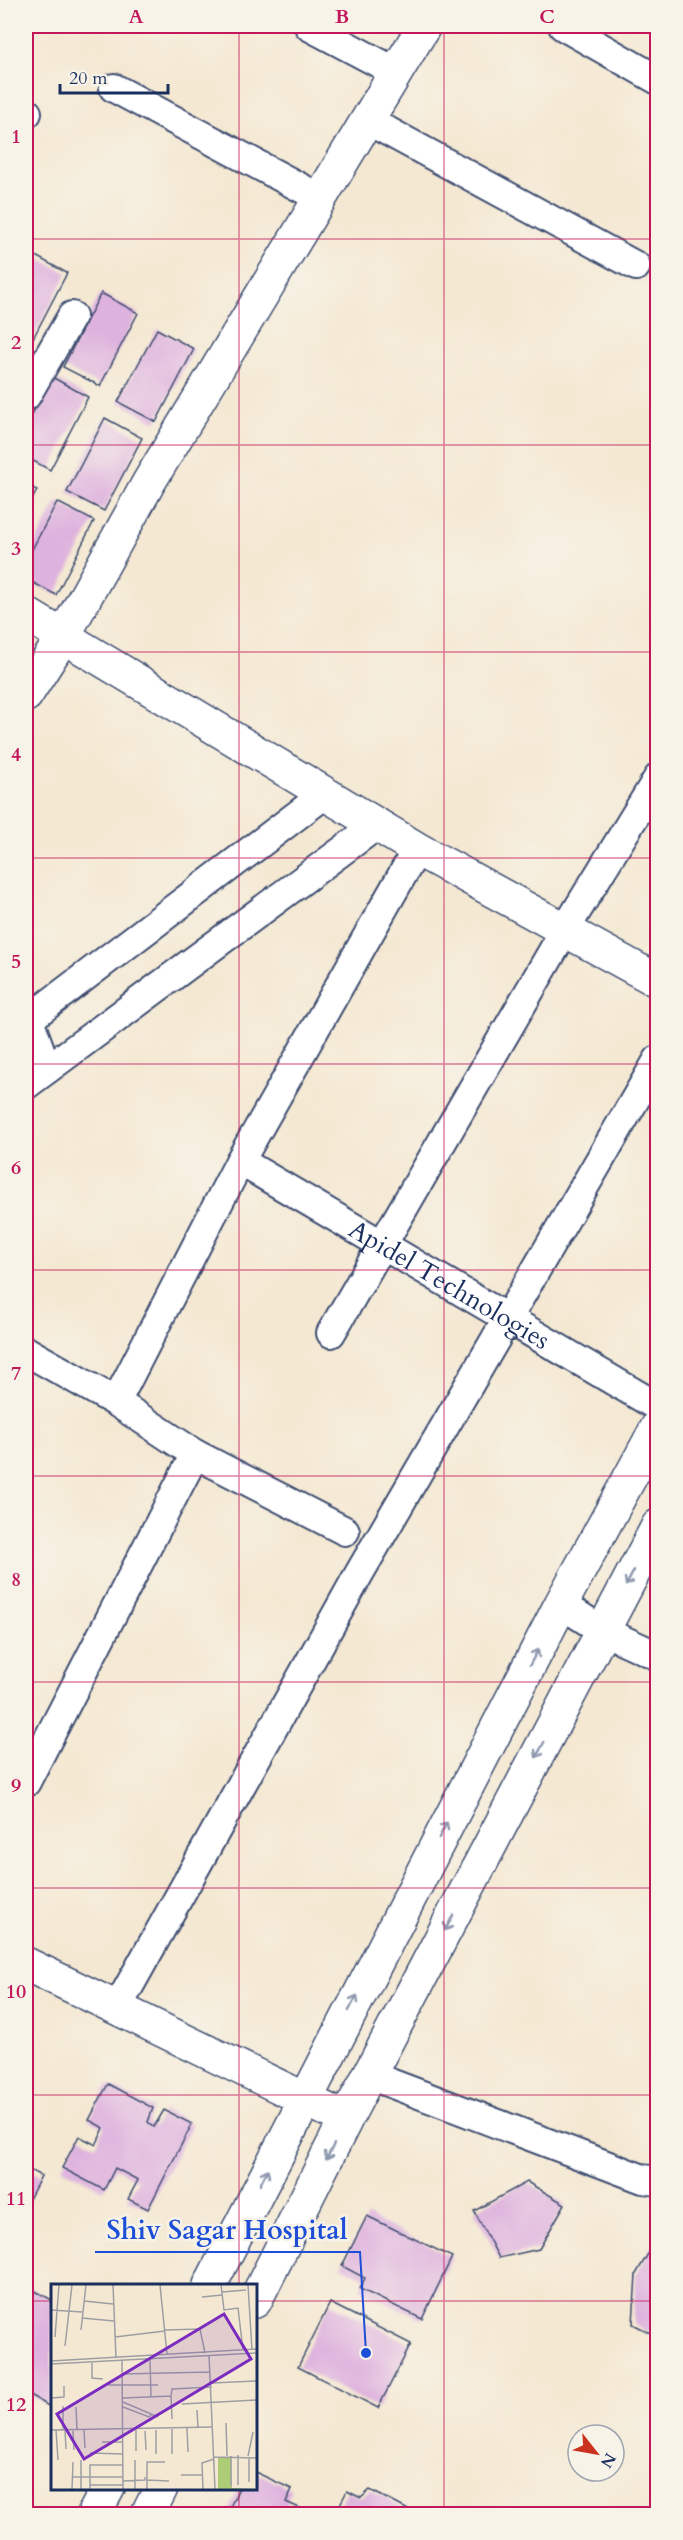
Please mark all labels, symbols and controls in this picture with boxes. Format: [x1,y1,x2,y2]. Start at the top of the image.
text: A [128,3,144,30]
text: B [335,3,349,30]
text: C [539,3,555,30]
scale bar [60,57,168,95]
text: 20 m [69,66,108,91]
text: 1 [11,123,21,150]
text: 2 [11,329,21,356]
text: 3 [11,535,21,562]
text: 4 [11,741,21,768]
text: 5 [11,948,21,975]
text: 6 [11,1154,21,1181]
street label: Apidel Technologies [342,1211,557,1357]
text: 7 [11,1360,21,1387]
text: 8 [11,1566,21,1593]
one-way arrow [624,1568,636,1586]
one-way arrow [528,1648,540,1666]
one-way arrow [534,1741,545,1759]
text: 9 [11,1772,21,1799]
one-way arrow [438,1821,450,1839]
one-way arrow [443,1914,455,1931]
text: 10 [6,1978,26,2005]
one-way arrow [348,1994,360,2012]
one-way arrow [323,2142,335,2160]
one-way arrow [259,2168,271,2186]
text: 11 [6,2185,26,2212]
callout: Shiv Sagar Hospital [95,2207,360,2252]
text: Shiv Sagar Hospital [106,2212,348,2249]
inset map [51,2284,256,2489]
text: 12 [6,2391,26,2418]
north arrow [566,2423,626,2483]
text: N [595,2449,621,2472]

